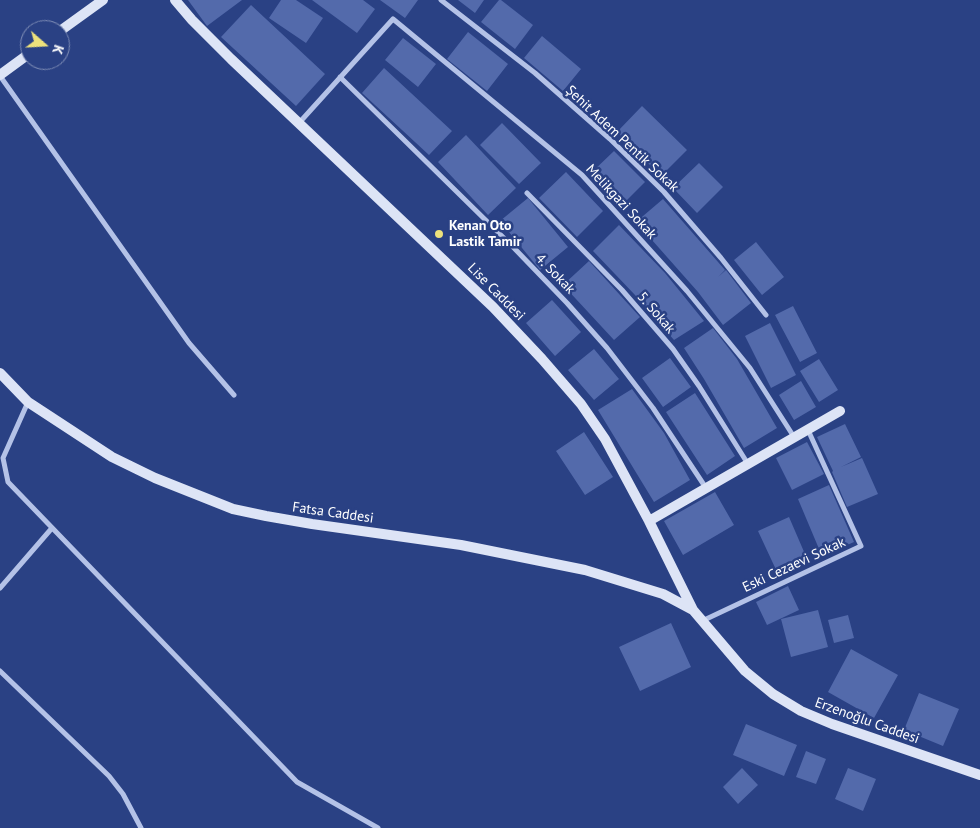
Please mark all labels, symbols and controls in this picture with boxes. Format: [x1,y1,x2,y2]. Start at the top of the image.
north arrow [20,20,70,70]
text: K [48,43,68,57]
street label: Şehit Adem Pentik Sokak [562,82,682,196]
street label: Melikgazi Sokak [582,161,660,243]
place label: Kenan Oto Lastik Tamir [449,218,521,250]
marker: Kenan Oto Lastik Tamir [433,228,445,240]
street label: 4. Sokak [532,250,578,298]
street label: Lise Caddesi [464,260,528,324]
street label: 5. Sokak [633,289,679,337]
street label: Fatsa Caddesi [291,499,375,527]
street label: Eski Cezaevi Sokak [740,534,848,596]
street label: Erzenoğlu Caddesi [812,694,922,748]

